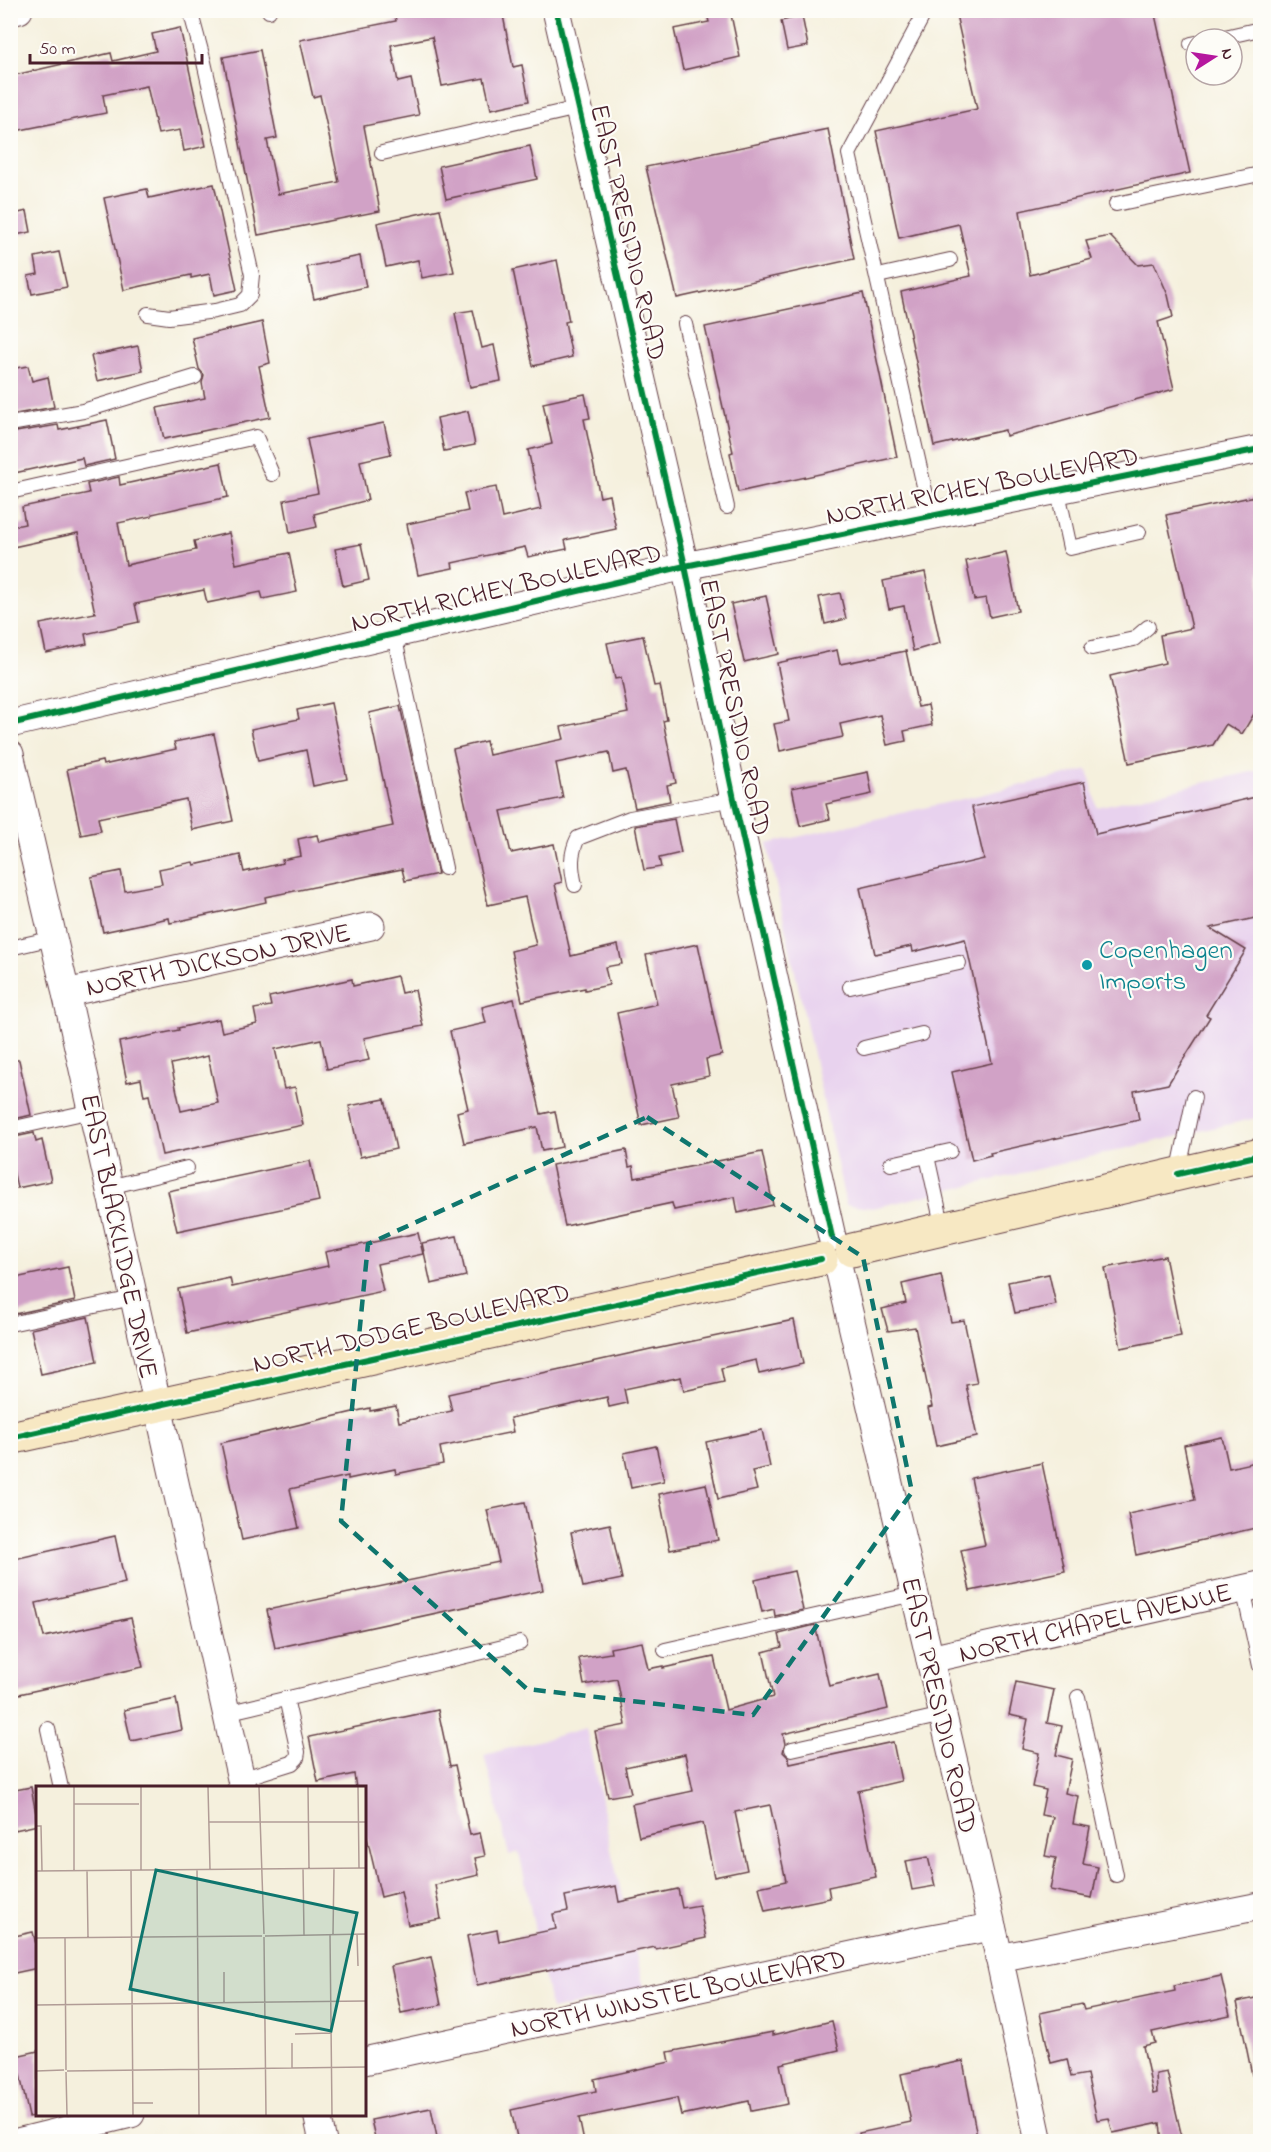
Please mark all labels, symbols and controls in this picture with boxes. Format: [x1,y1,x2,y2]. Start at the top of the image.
scale bar [30,27,202,65]
north arrow [1184,27,1244,87]
text: 50 m [39,37,76,63]
text: N [1214,47,1240,62]
street label: EAST PRESIDIO ROAD [578,101,675,364]
street label: NORTH RICHEY BOULEVARD [823,438,1142,537]
street label: NORTH RICHEY BOULEVARD [347,535,666,644]
street label: EAST PRESIDIO ROAD [687,576,780,840]
street label: NORTH DICKSON DRIVE [82,914,355,1009]
place label: Copenhagen Imports [1099,932,1233,1002]
marker: Copenhagen Imports [1080,958,1094,972]
street label: EAST BLACKLIDGE DRIVE [68,1091,167,1382]
street label: NORTH DODGE BOULEVARD [249,1274,574,1385]
street label: EAST PRESIDIO ROAD [889,1574,986,1837]
street label: NORTH CHAPEL AVENUE [955,1574,1236,1675]
inset map [36,1786,366,2116]
street label: NORTH WINSTEL BOULEVARD [507,1941,850,2050]

